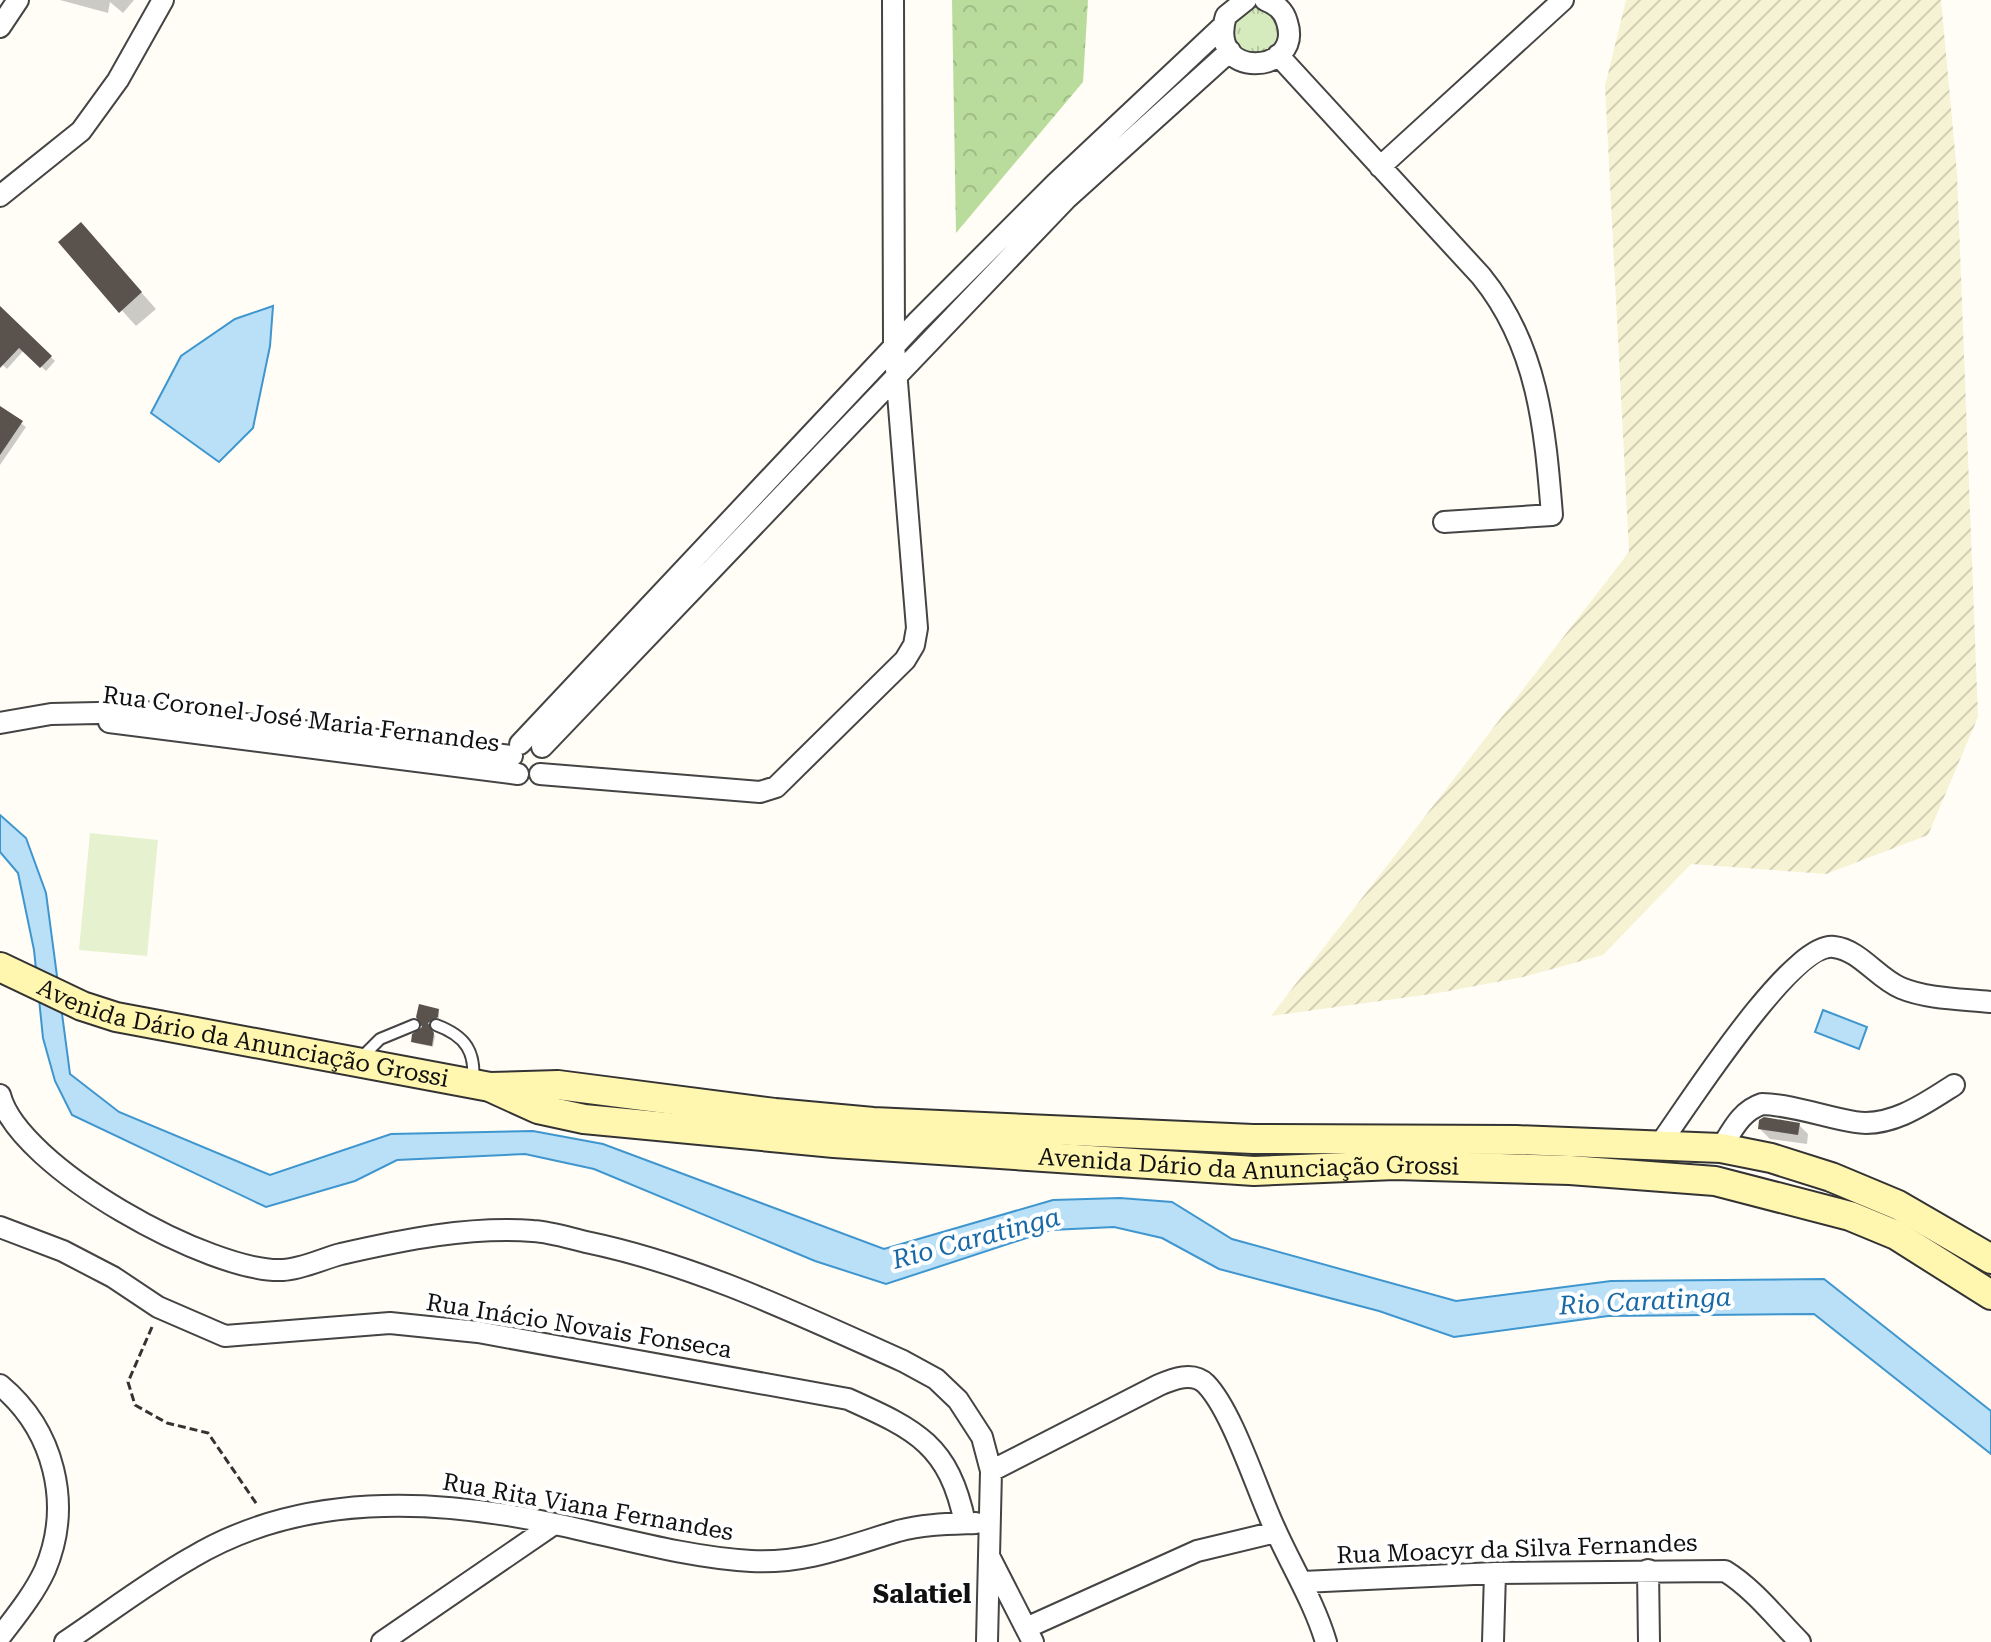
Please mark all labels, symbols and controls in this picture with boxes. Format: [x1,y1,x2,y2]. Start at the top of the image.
street label: Rua Coronel José Maria Fernandes [101,681,501,757]
street label: Avenida Dário da Anunciação Grossi [33,973,451,1093]
street label: Avenida Dário da Anunciação Grossi [1037,1143,1460,1185]
water label: Rio Caratinga [888,1201,1063,1275]
water label: Rio Caratinga [1557,1282,1732,1321]
street label: Rua Inácio Novais Fonseca [424,1288,734,1364]
street label: Rua Rita Viana Fernandes [440,1468,736,1546]
street label: Rua Moacyr da Silva Fernandes [1336,1529,1698,1569]
district label: Salatiel [873,1579,972,1609]

